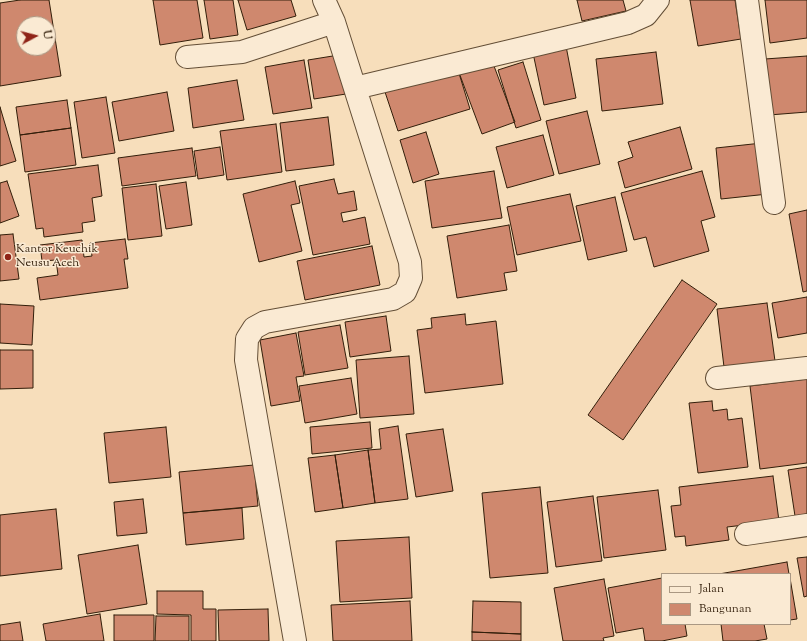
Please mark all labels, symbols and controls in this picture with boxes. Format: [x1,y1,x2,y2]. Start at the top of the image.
north arrow [16,16,56,56]
text: U [38,29,55,40]
place label: Kantor Keuchik Neusu Aceh [16,243,98,271]
marker: Kantor Keuchik Neusu Aceh [3,252,13,262]
legend [661,573,791,625]
text: Jalan [699,580,724,598]
text: Bangunan [699,600,752,618]

